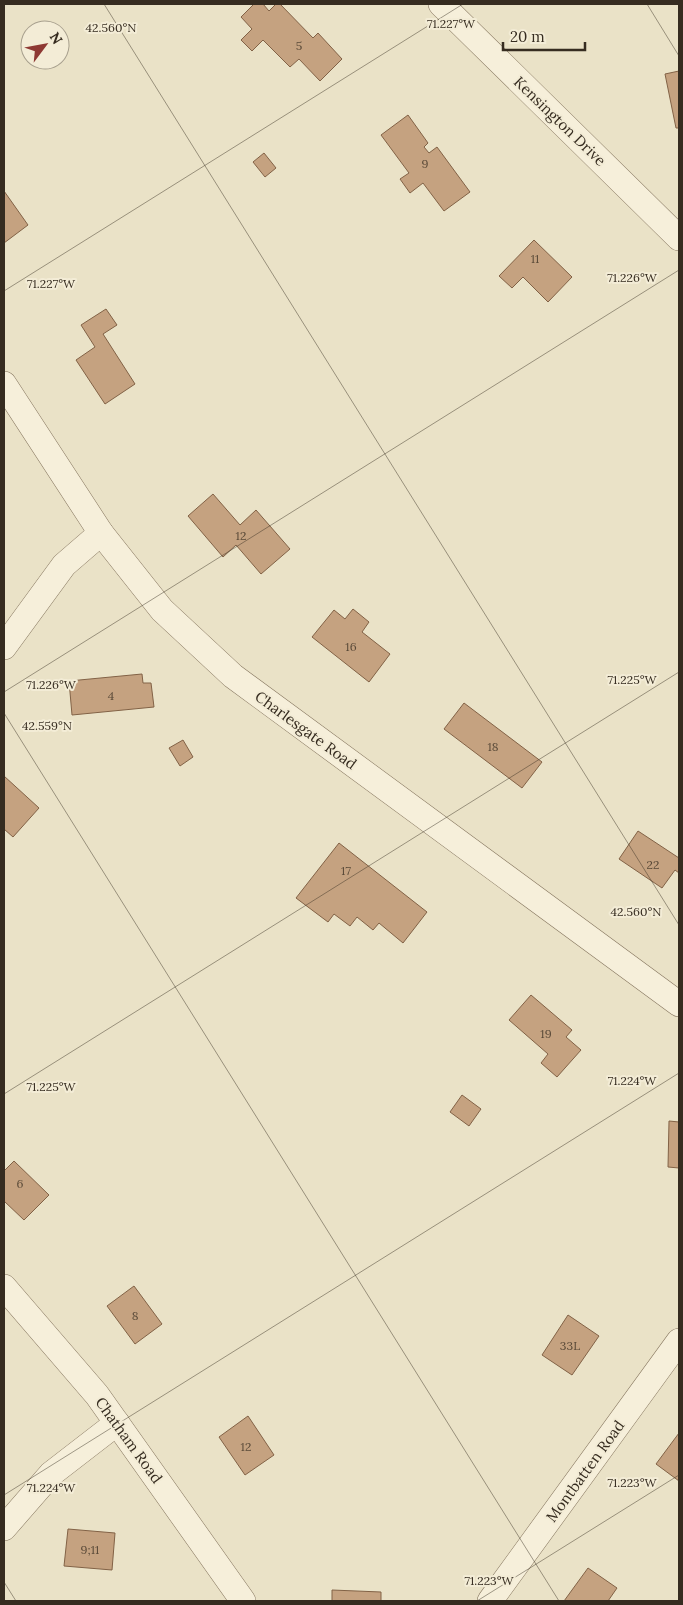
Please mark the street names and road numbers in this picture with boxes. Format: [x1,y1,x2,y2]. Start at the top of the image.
street label: Kensington Drive [510,72,610,170]
street label: Charlesgate Road [251,687,361,773]
street label: Chatham Road [91,1393,167,1487]
street label: Montbatten Road [542,1416,628,1526]

